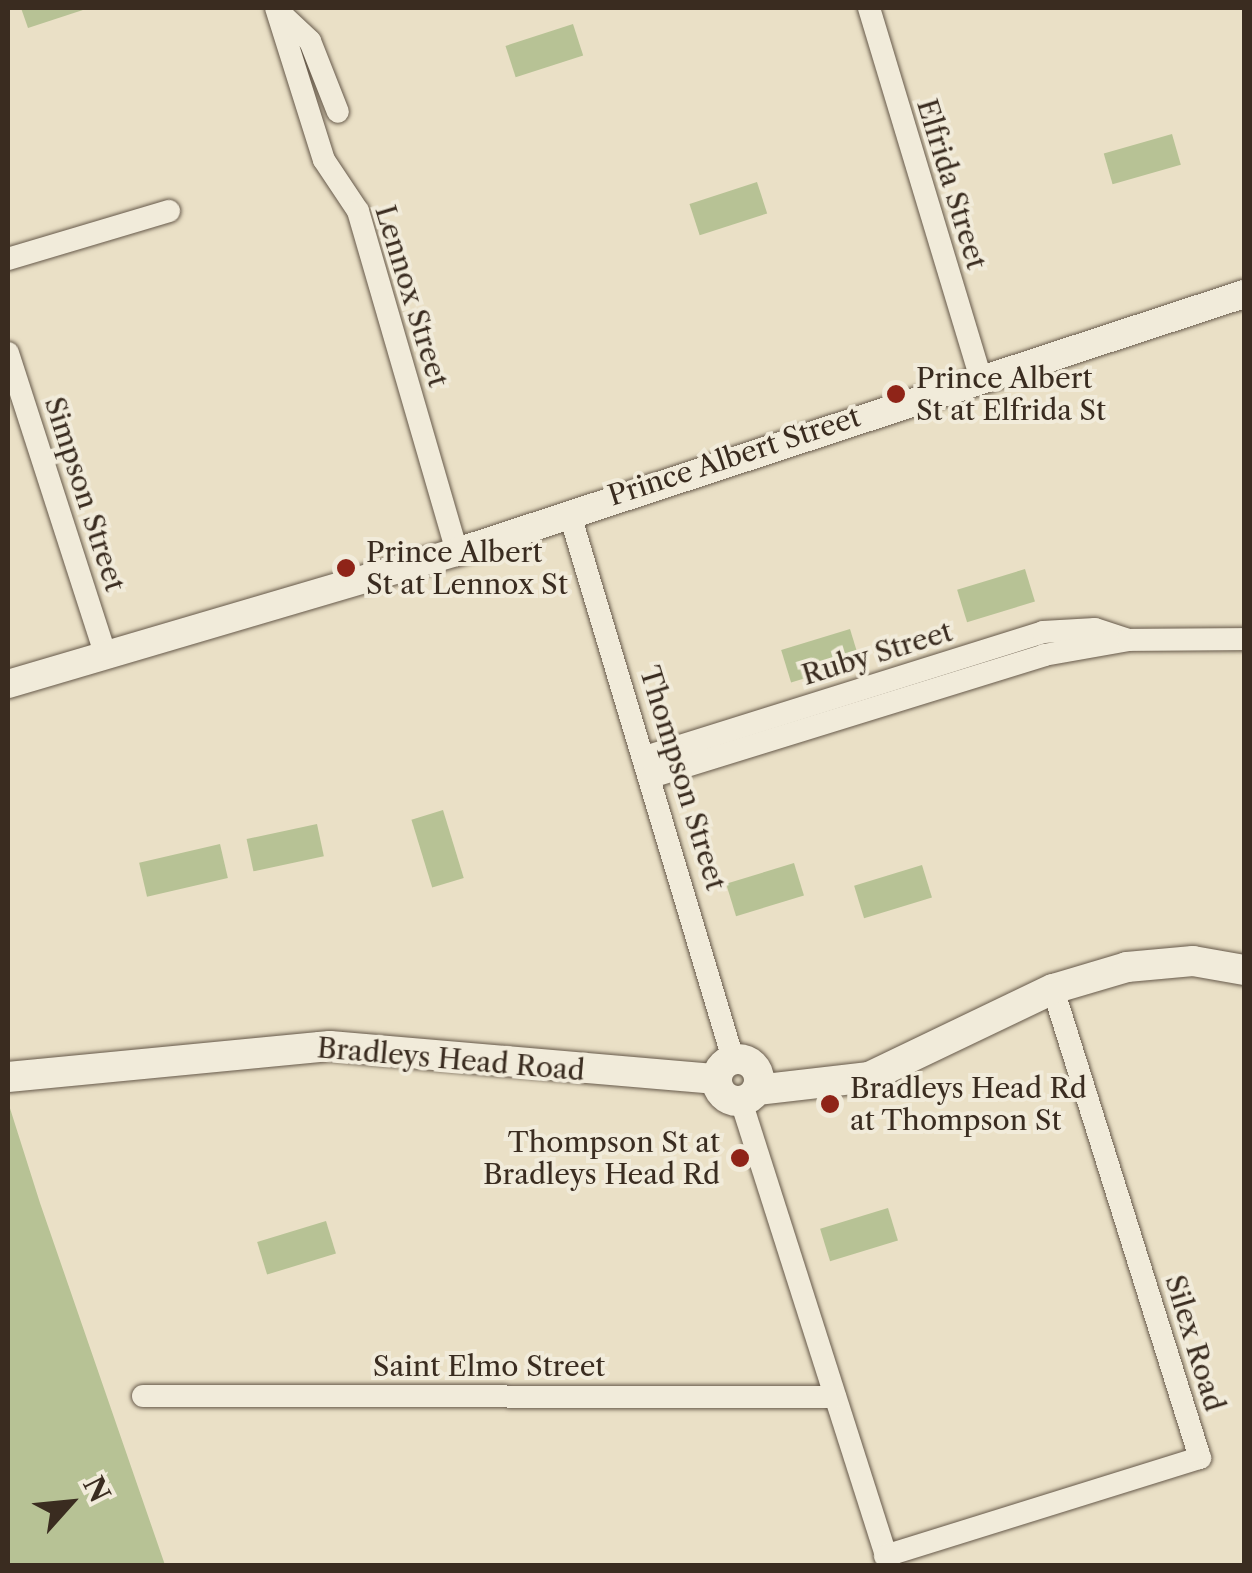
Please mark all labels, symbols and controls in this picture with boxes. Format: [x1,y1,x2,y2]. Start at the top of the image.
street label: Elfrida Street [910,95,994,273]
street label: Lennox Street [368,201,456,391]
place label: Prince Albert St at Elfrida St [916,361,1106,427]
marker: Prince Albert St at Elfrida St [885,383,907,405]
street label: Simpson Street [38,393,132,595]
street label: Prince Albert Street [603,399,865,513]
place label: Prince Albert St at Lennox St [366,535,568,601]
marker: Prince Albert St at Lennox St [335,557,357,579]
street label: Ruby Street [797,614,957,692]
street label: Thompson Street [633,662,733,894]
street label: Bradleys Head Road [316,1031,586,1087]
place label: Bradleys Head Rd at Thompson St [850,1071,1087,1137]
marker: Bradleys Head Rd at Thompson St [819,1093,841,1115]
place label: Thompson St at Bradleys Head Rd [483,1125,720,1191]
marker: Thompson St at Bradleys Head Rd [729,1147,751,1169]
street label: Silex Road [1158,1271,1232,1415]
street label: Saint Elmo Street [373,1349,605,1383]
north arrow [20,1453,120,1553]
text: N [76,1471,117,1508]

